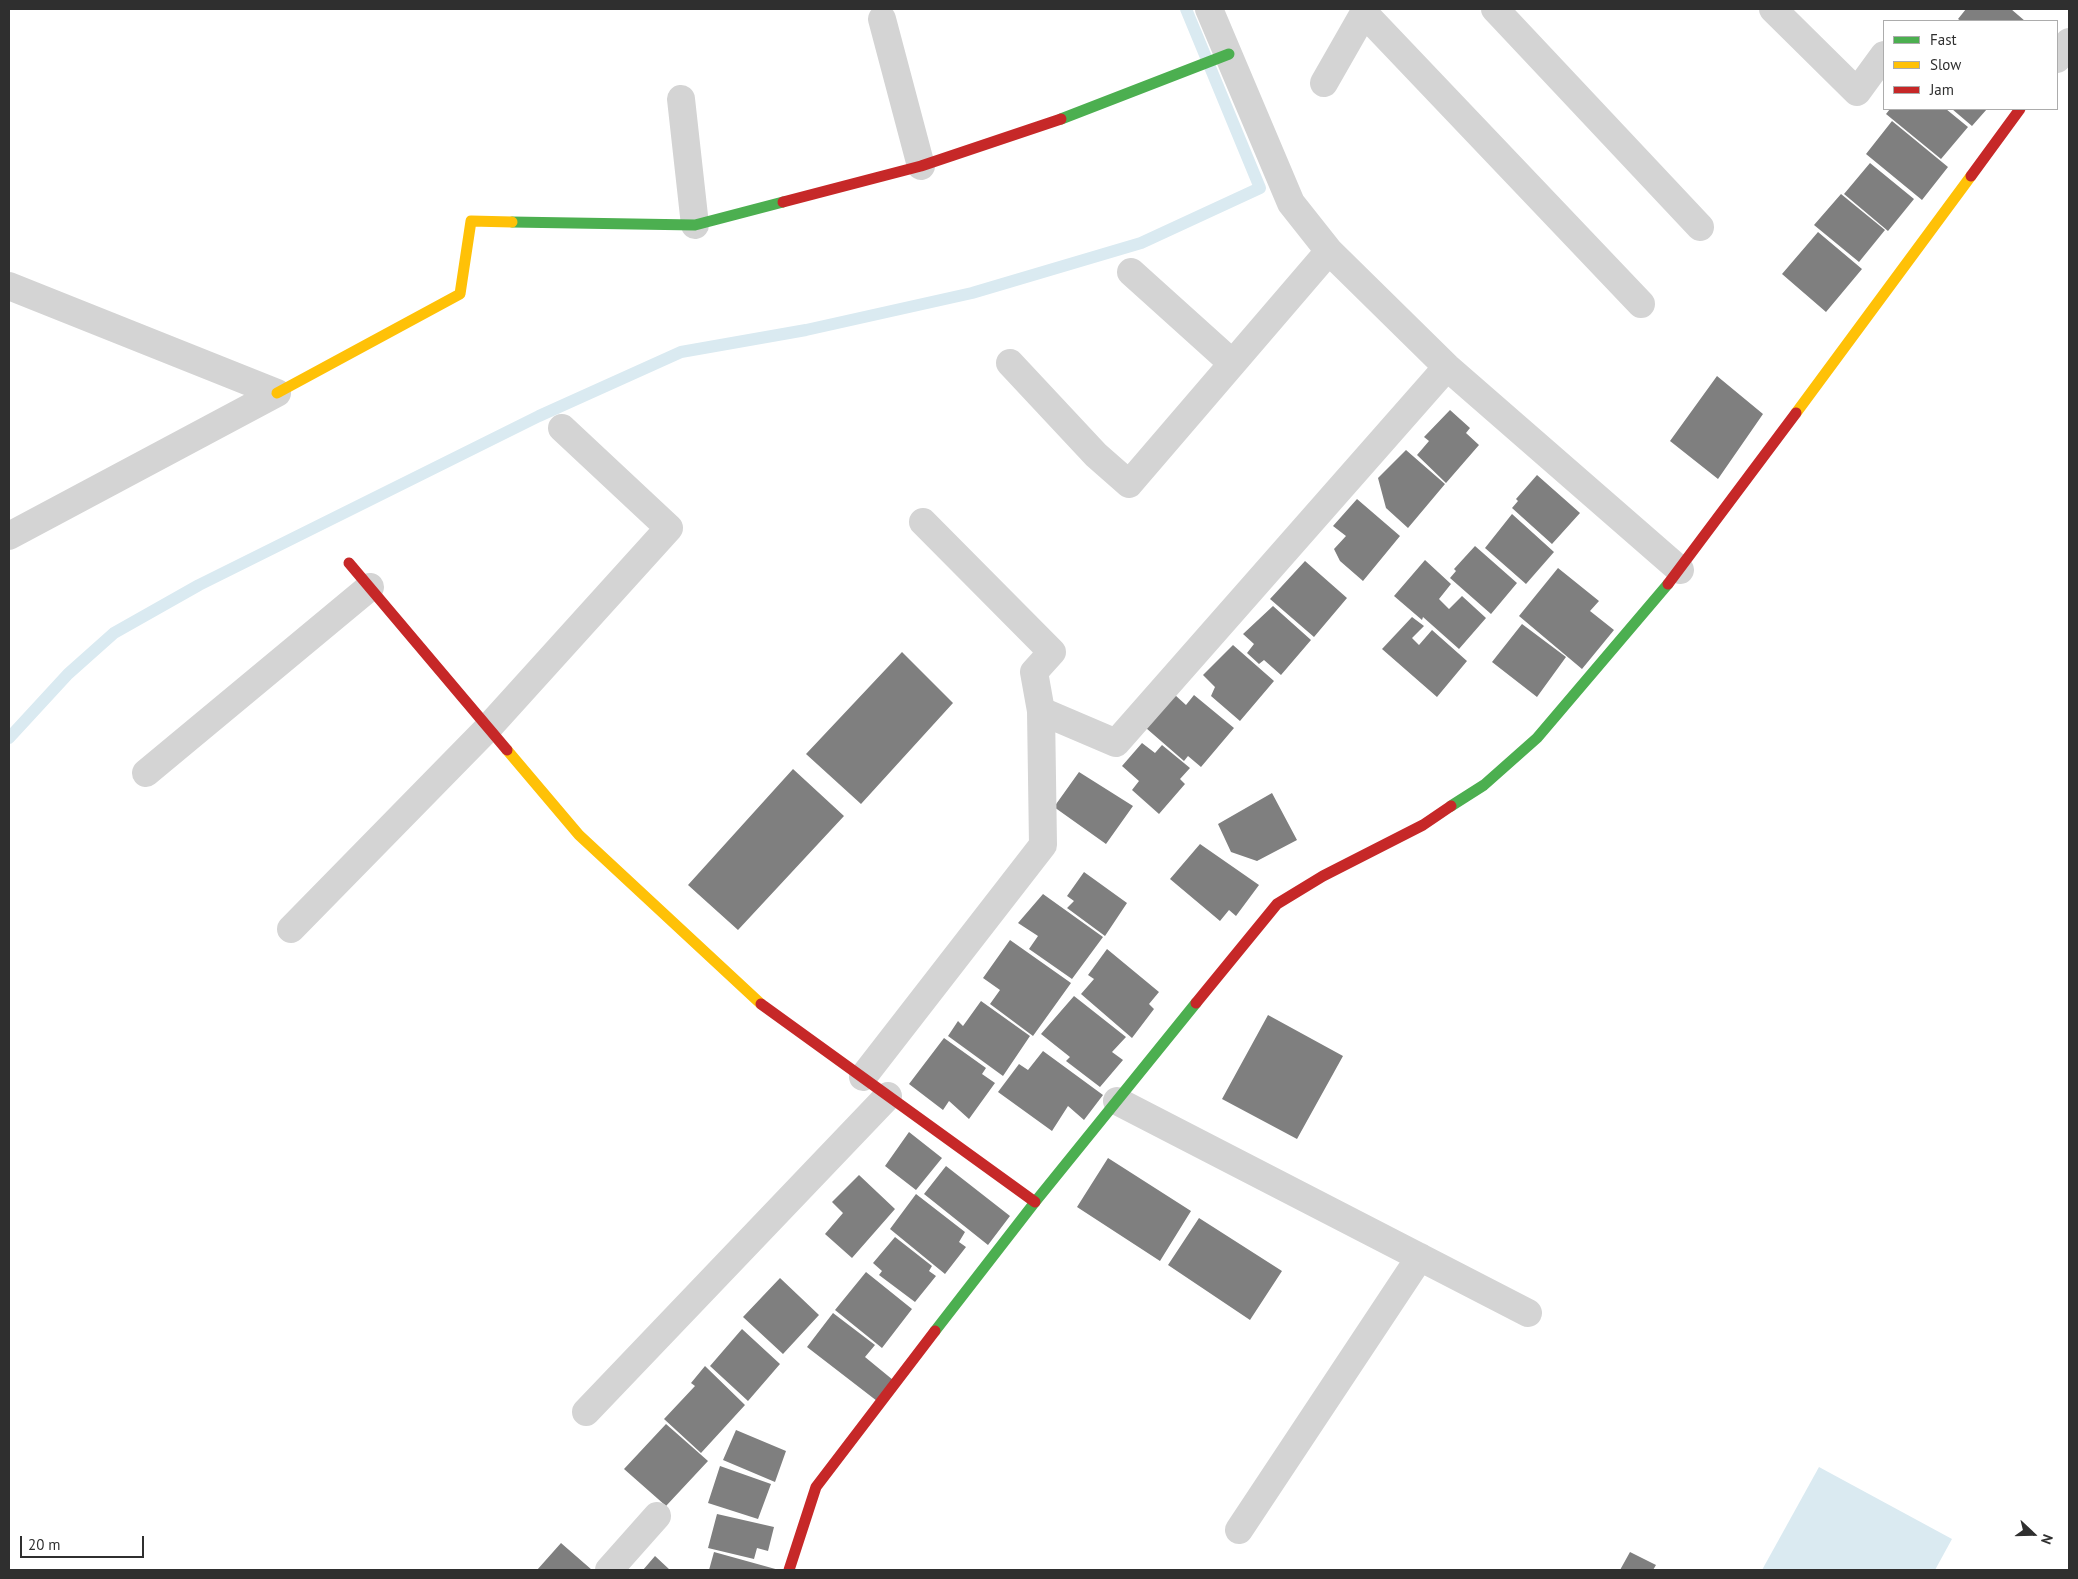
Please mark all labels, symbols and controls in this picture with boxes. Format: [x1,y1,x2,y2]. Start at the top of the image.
legend [1883,20,2058,110]
text: Fast [1930,30,1957,49]
text: Slow [1930,55,1961,74]
text: Jam [1930,80,1954,99]
north arrow [2008,1509,2058,1559]
scale bar [22,1526,146,1558]
text: N [2037,1532,2057,1547]
text: 20 m [28,1535,61,1554]

